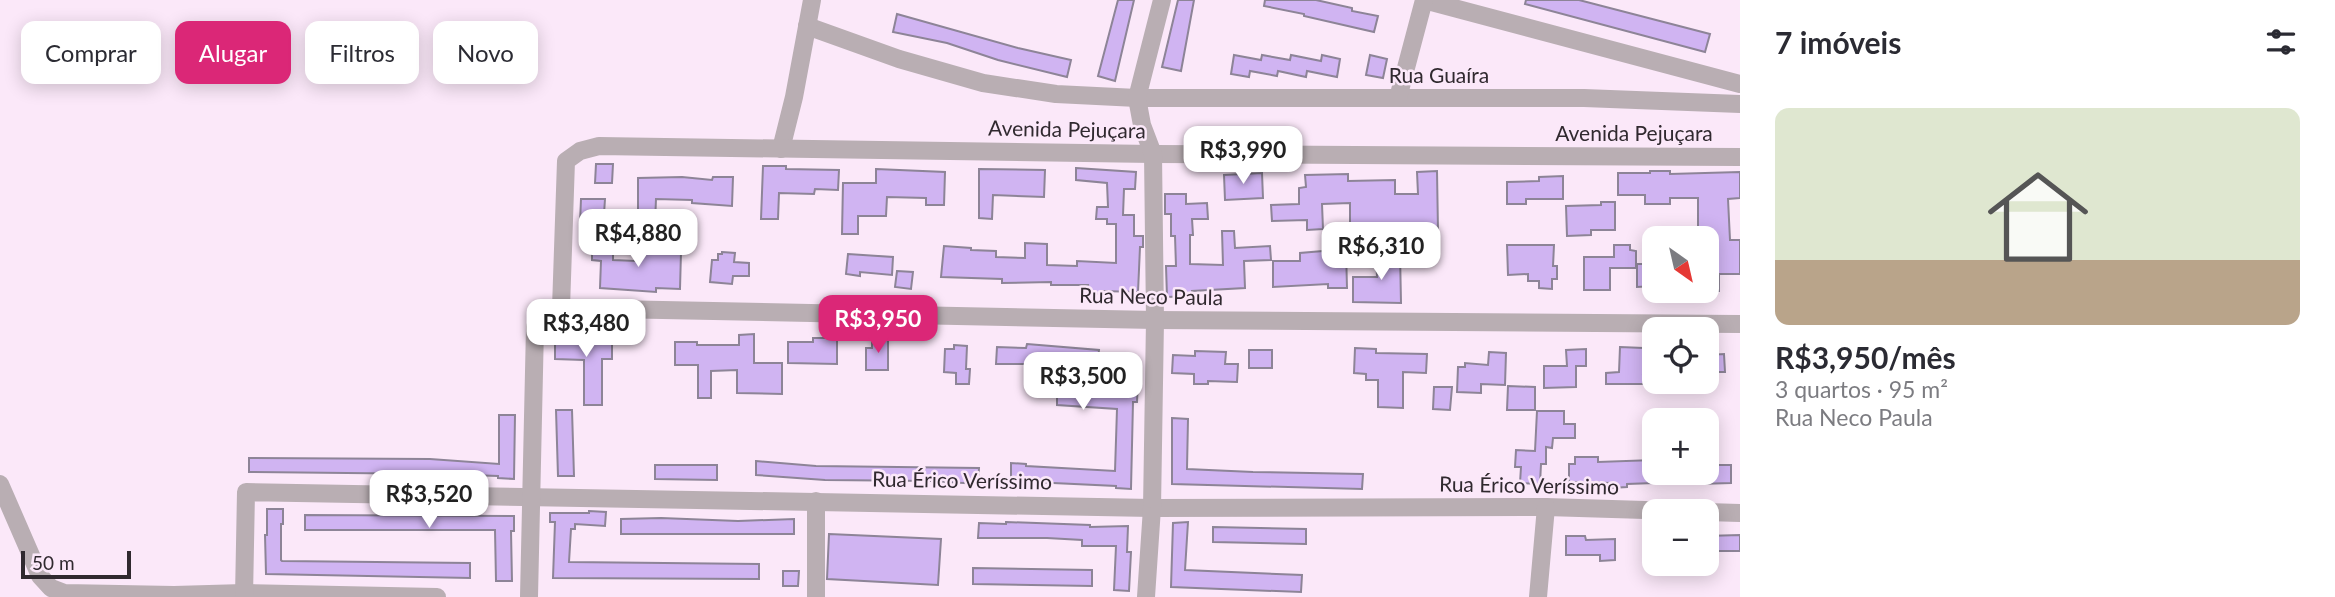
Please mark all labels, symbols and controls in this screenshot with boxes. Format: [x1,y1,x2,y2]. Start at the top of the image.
chip: Comprar [21,21,161,84]
chip: Alugar [175,21,291,84]
chip: Filtros [305,21,419,84]
chip: Novo [433,21,538,84]
icon: filters [2262,23,2300,61]
text: 7 imóveis [1775,24,1901,60]
street label: Rua Guaíra [1389,62,1489,87]
street label: Avenida Pejuçara [988,115,1146,142]
street label: Avenida Pejuçara [1555,120,1713,145]
pin: R$3,990 [1178,127,1308,186]
text: R$3,990 [1200,135,1286,163]
icon: home [1975,154,2101,280]
pin: R$4,880 [573,210,703,269]
text: R$4,880 [595,218,681,246]
pin: R$6,310 [1316,222,1446,282]
north arrow [1642,226,1718,303]
map controls [1642,226,1719,576]
text: R$6,310 [1338,231,1424,259]
street label: Rua Neco Paula [1079,282,1223,309]
pin: R$3,950 [813,296,943,355]
pin: R$3,480 [521,300,651,359]
text: R$3,950 [835,304,921,332]
text: R$3,480 [543,308,629,336]
button: locate [1642,317,1719,394]
text: R$3,950/mês [1775,339,1956,375]
pin: R$3,500 [1018,352,1148,412]
text: R$3,500 [1040,361,1126,389]
text: 3 quartos · 95 m² [1775,375,1948,403]
text: Rua Neco Paula [1775,403,1933,431]
button: + [1642,408,1719,485]
street label: Rua Érico Veríssimo [872,465,1052,494]
pin: R$3,520 [364,470,494,530]
street label: Rua Érico Veríssimo [1439,470,1619,499]
text: R$3,520 [386,479,472,507]
button: − [1642,499,1719,576]
scale bar [21,548,131,580]
text: 50 m [32,551,75,574]

